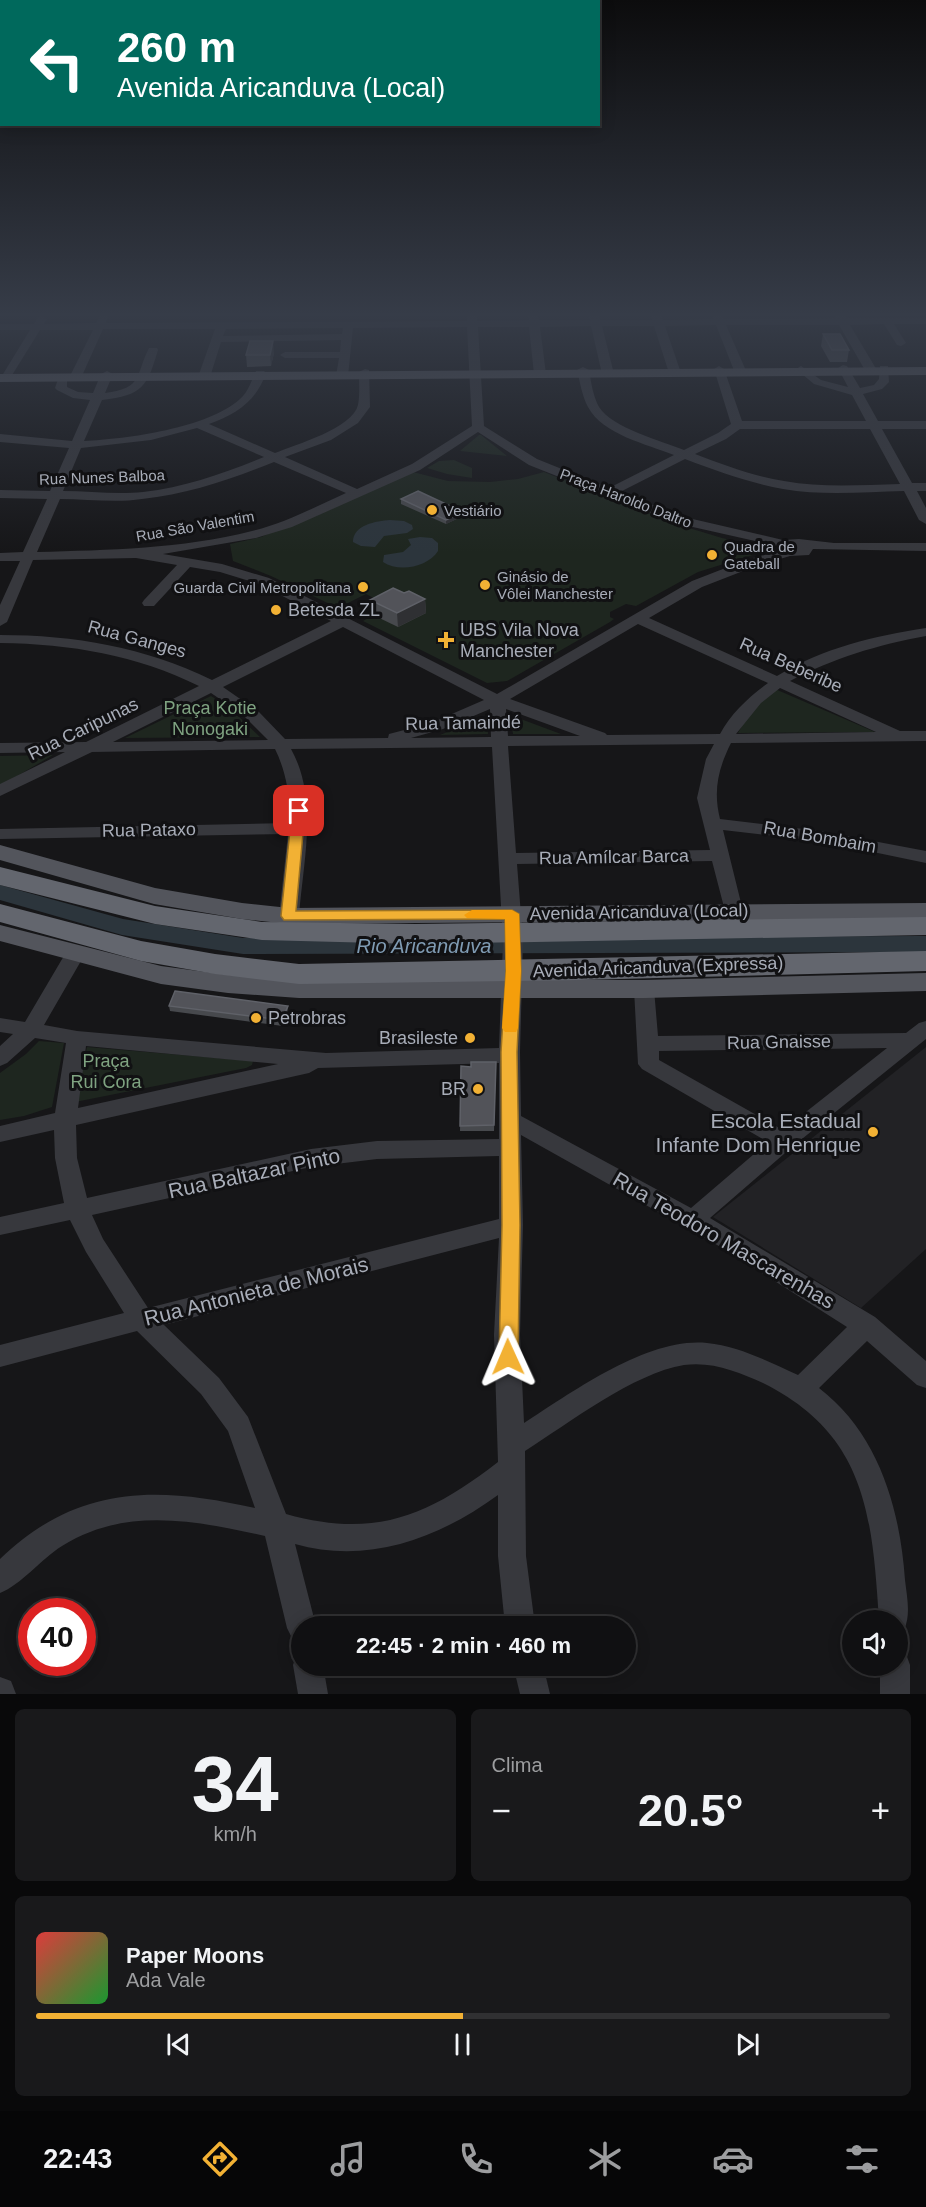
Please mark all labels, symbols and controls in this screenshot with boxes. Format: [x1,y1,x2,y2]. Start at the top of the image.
icon: left [18,24,96,102]
text: 260 m [117,24,236,71]
text: Avenida Aricanduva (Local) [117,73,445,103]
street label: Praça Haroldo Daltro [558,465,694,531]
street label: Rua Nunes Balboa [39,466,166,488]
place label: Vestiário [444,502,502,519]
marker: Vestiário [425,503,439,517]
street label: Rua São Valentim [135,507,255,545]
place label: Quadra de Gateball [724,538,795,572]
marker: Quadra de Gateball [705,548,719,562]
place label: Ginásio de Vôlei Manchester [497,568,613,602]
marker: Ginásio de Vôlei Manchester [478,578,492,592]
place label: Guarda Civil Metropolitana [173,579,352,596]
marker: Guarda Civil Metropolitana [356,580,370,594]
place label: Betesda ZL [288,600,380,620]
marker: Betesda ZL [269,603,283,617]
street label: Rua Ganges [86,616,188,662]
place label: UBS Vila Nova Manchester [460,620,580,661]
marker: UBS Vila Nova Manchester [437,631,455,649]
street label: Rua Beberibe [737,633,845,697]
street label: Rua Caripunas [25,694,141,764]
park label: Praça Kotie Nonogaki [163,698,257,739]
street label: Rua Tamaindé [405,712,521,734]
pin [273,785,324,836]
icon: arrive [282,794,315,827]
street label: Rua Bombaim [762,817,878,857]
street label: Rua Pataxo [102,819,196,841]
street label: Rua Amílcar Barca [539,846,690,868]
street label: Avenida Aricanduva (Local) [529,900,749,924]
water label: Rio Aricanduva [357,935,491,957]
street label: Avenida Aricanduva (Expressa) [532,953,784,981]
place label: Petrobras [268,1008,346,1028]
marker: Petrobras [249,1011,263,1025]
place label: Brasileste [379,1028,458,1048]
marker: Brasileste [463,1031,477,1045]
street label: Rua Gnaisse [727,1031,831,1053]
park label: Praça Rui Cora [70,1051,142,1092]
place label: BR [441,1079,466,1099]
marker: BR [471,1082,485,1096]
place label: Escola Estadual Infante Dom Henrique [656,1109,861,1156]
marker: Escola Estadual Infante Dom Henrique [866,1125,880,1139]
street label: Rua Baltazar Pinto [166,1144,342,1202]
street label: Rua Teodoro Mascarenhas [609,1167,839,1313]
street label: Rua Antonieta de Morais [142,1252,370,1330]
position arrow [476,1325,540,1389]
speed limit sign: 40 [18,1598,96,1676]
map controls [842,1610,908,1676]
button: sound [842,1610,908,1676]
text: 22:45 · 2 min · 460 m [356,1633,571,1658]
text: 34 [192,1740,279,1828]
text: Clima [492,1754,543,1776]
text: 20.5° [638,1785,744,1836]
text: − [492,1792,511,1829]
text: + [871,1792,890,1829]
text: km/h [214,1823,257,1845]
text: Paper Moons [126,1943,264,1968]
text: Ada Vale [126,1969,206,1991]
icon: previous [162,2028,195,2061]
icon: pause [446,2028,479,2061]
icon: next [731,2028,764,2061]
icon: directions [199,2138,241,2180]
icon: music [327,2138,369,2180]
icon: phone [455,2138,497,2180]
icon: climate [584,2138,626,2180]
icon: car [712,2138,754,2180]
icon: filters [841,2138,883,2180]
text: 22:43 [43,2144,112,2174]

